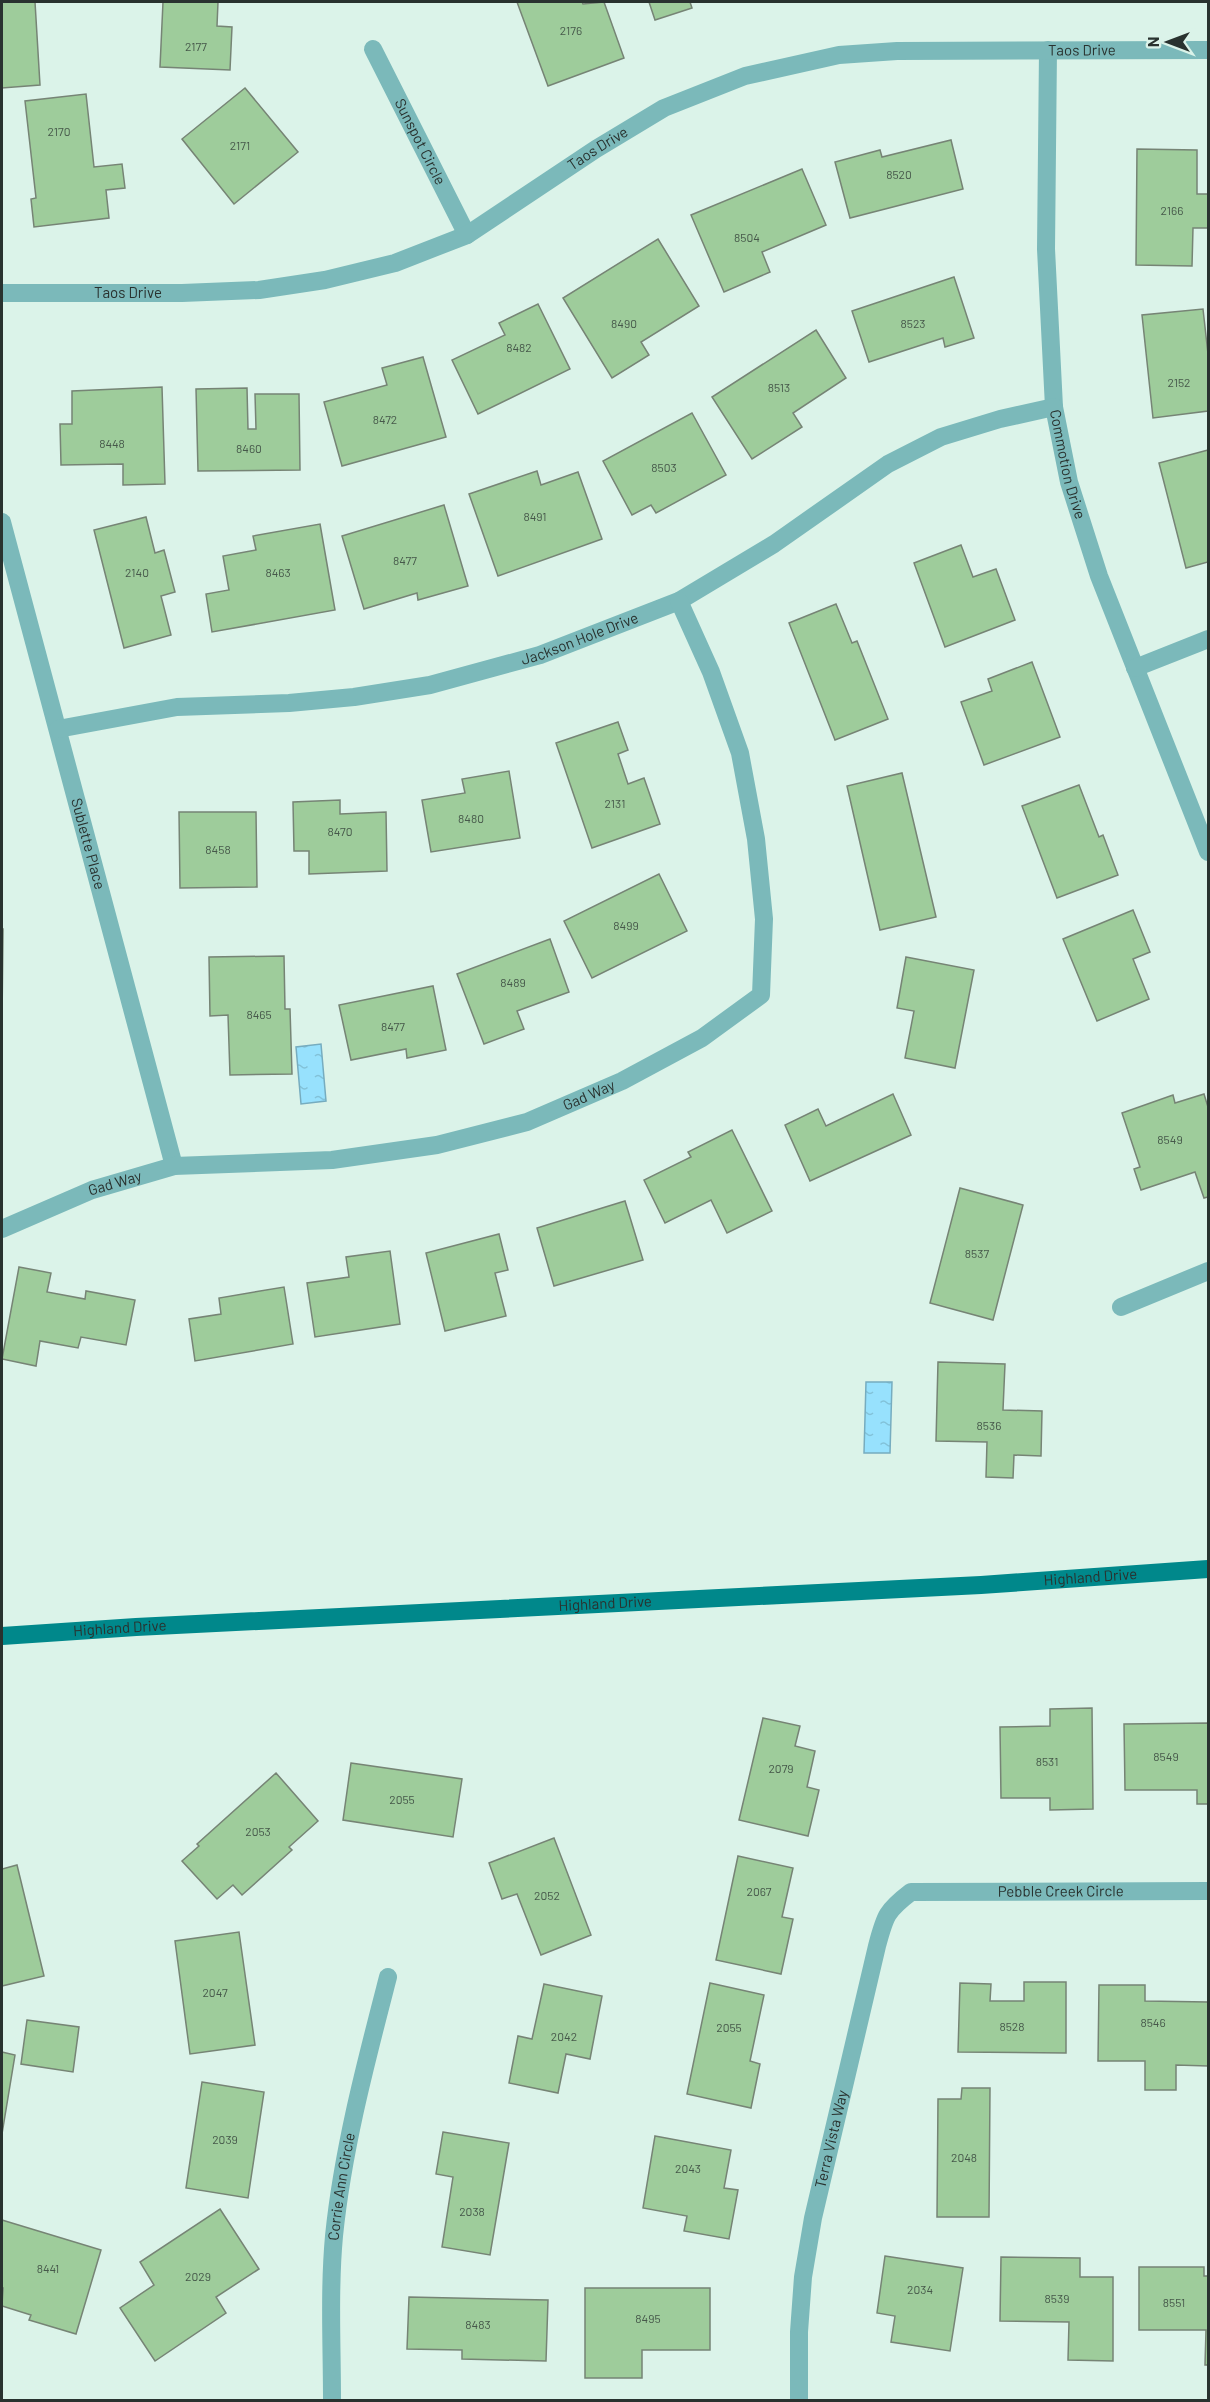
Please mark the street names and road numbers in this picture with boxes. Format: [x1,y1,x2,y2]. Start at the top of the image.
street label: Taos Drive [1048,40,1116,59]
street label: Sunspot Circle [391,95,450,188]
street label: Taos Drive [564,122,631,173]
street label: Taos Drive [94,283,162,301]
street label: Commotion Drive [1047,408,1090,521]
street label: Jackson Hole Drive [519,608,640,668]
street label: Sublette Place [68,796,110,891]
street label: Gad Way [560,1075,617,1114]
street label: Gad Way [86,1166,144,1199]
street label: Highland Drive [1043,1564,1138,1589]
street label: Highland Drive [558,1591,652,1614]
street label: Highland Drive [72,1615,167,1639]
street label: Pebble Creek Circle [998,1881,1124,1900]
street label: Terra Vista Way [810,2088,851,2190]
street label: Corrie Ann Circle [324,2131,358,2241]

